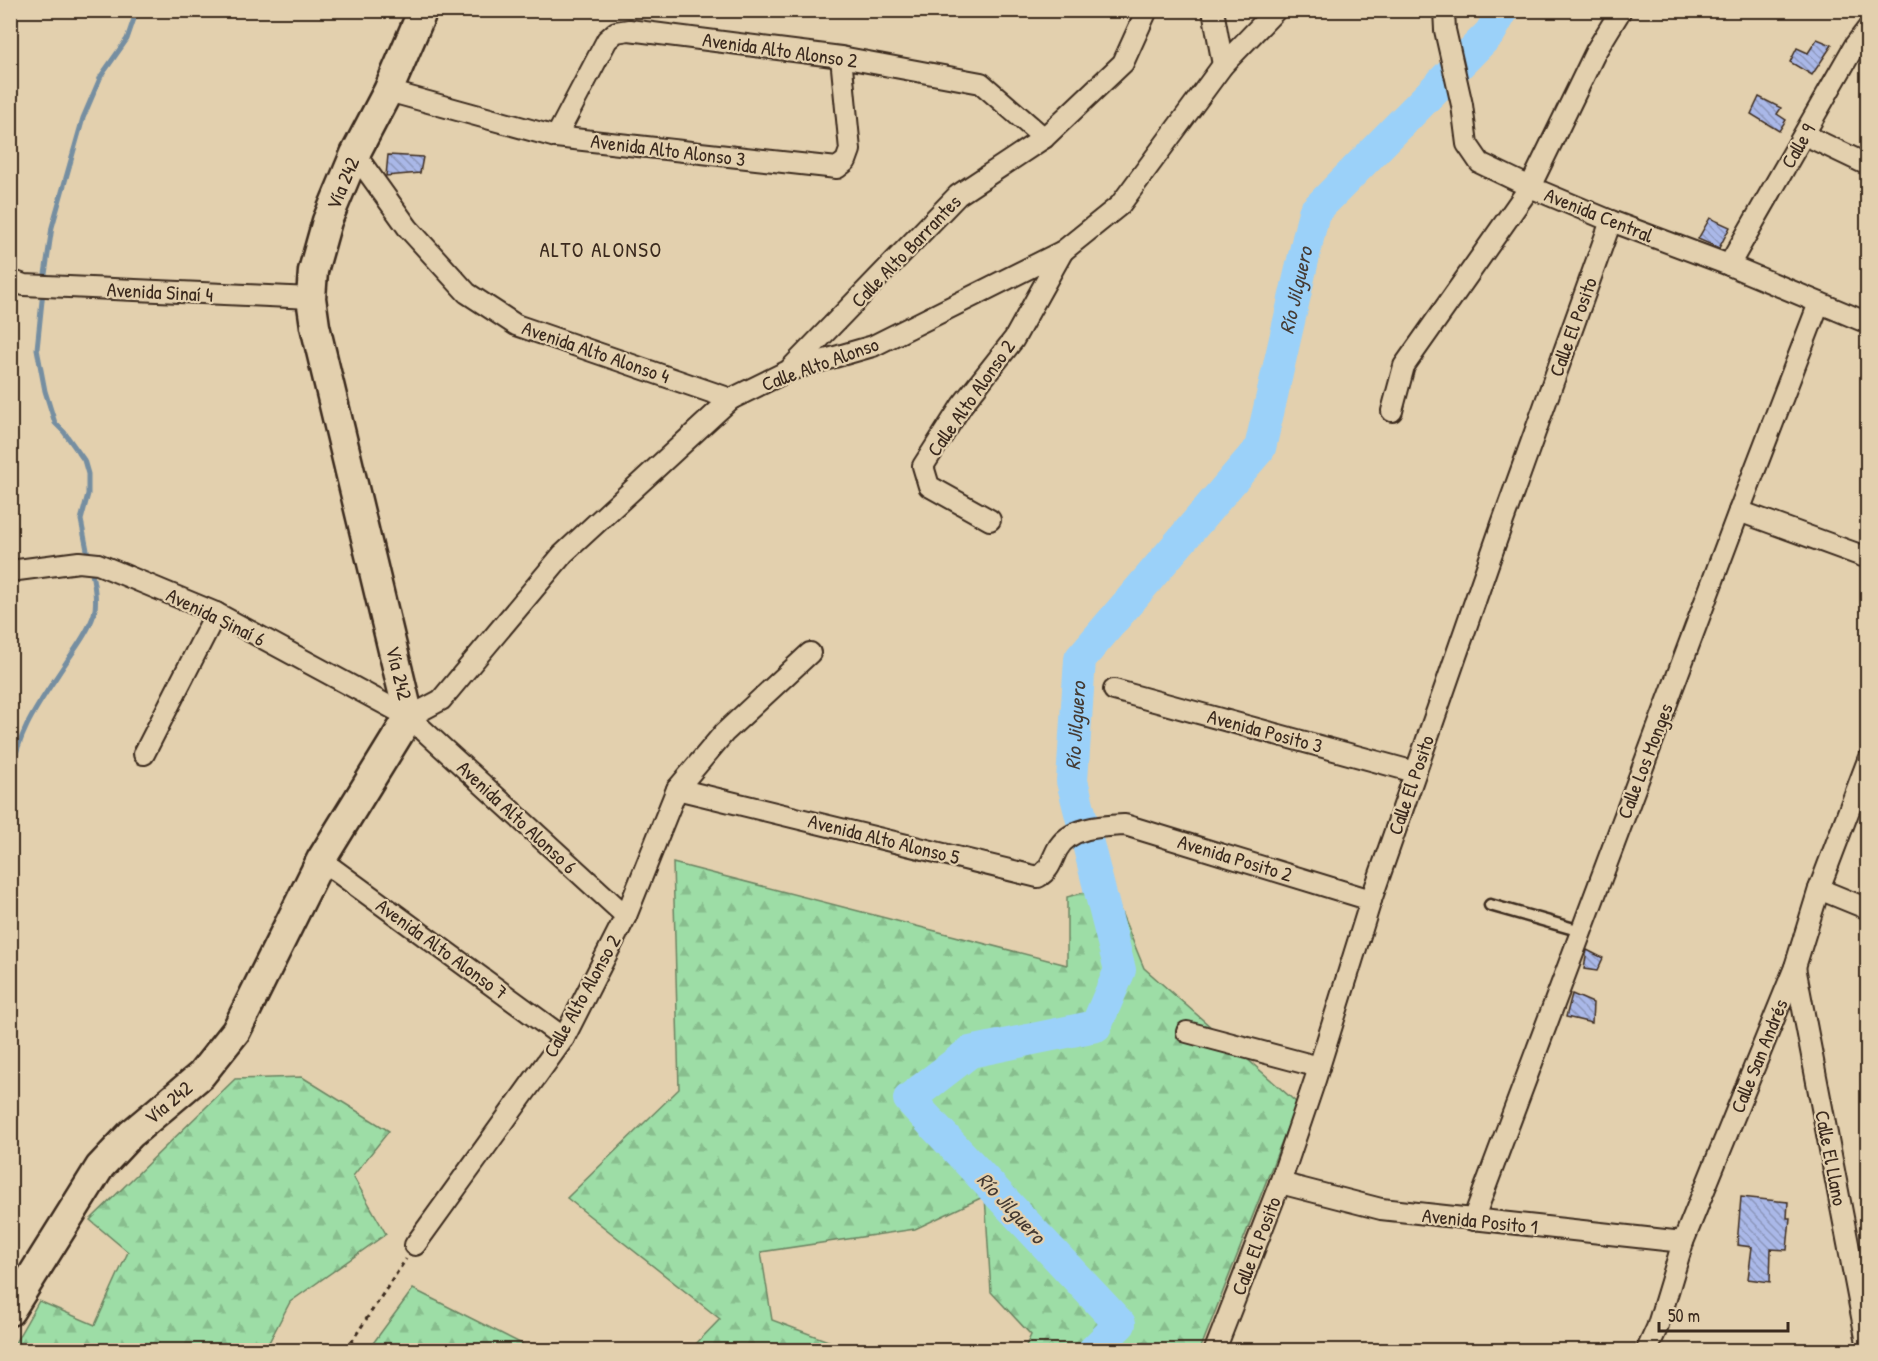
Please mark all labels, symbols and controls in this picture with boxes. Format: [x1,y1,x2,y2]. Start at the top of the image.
street label: Avenida Alto Alonso 2 [701,25,860,74]
street label: Calle 9 [1774,119,1821,173]
street label: Avenida Alto Alonso 3 [589,127,747,172]
street label: Vía 242 [319,152,365,213]
street label: Avenida Central [1541,180,1658,249]
street label: Calle Alto Barrantes [845,188,967,313]
district label: ALTO ALONSO [539,235,663,264]
water label: Río Jilguero [1272,243,1320,337]
street label: Calle El Posito [1542,274,1603,380]
street label: Avenida Sinaí 4 [106,275,214,308]
street label: Avenida Alto Alonso 4 [519,314,673,389]
street label: Calle Alto Alonso [758,330,882,397]
street label: Calle Alto Alonso 2 [920,334,1021,461]
street label: Avenida Sinaí 6 [162,581,270,652]
street label: Vía 242 [380,643,419,703]
water label: Río Jilguero [1058,679,1093,771]
street label: Calle Los Monges [1610,699,1679,822]
street label: Avenida Posito 3 [1205,702,1326,759]
street label: Calle El Posito [1381,731,1440,838]
street label: Avenida Alto Alonso 6 [452,754,583,879]
street label: Avenida Alto Alonso 5 [806,807,963,871]
street label: Avenida Posito 2 [1175,827,1296,888]
street label: Avenida Alto Alonso 7 [371,892,514,1006]
street label: Calle Alto Alonso 2 [537,929,627,1062]
street label: Calle San Andrés [1723,995,1794,1117]
street label: Vía 242 [139,1074,198,1130]
street label: Calle El Llano [1809,1108,1854,1208]
water label: Río Jilguero [971,1165,1053,1251]
street label: Calle El Posito [1224,1193,1287,1299]
street label: Avenida Posito 1 [1421,1201,1539,1240]
scale bar [1659,1295,1788,1333]
text: 50 m [1668,1303,1700,1328]

